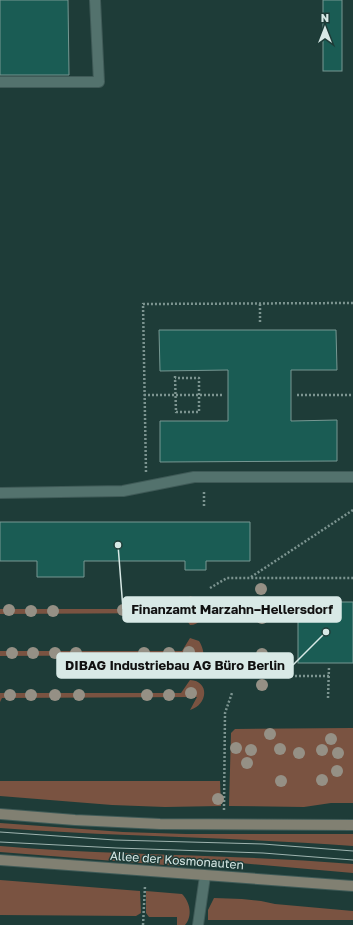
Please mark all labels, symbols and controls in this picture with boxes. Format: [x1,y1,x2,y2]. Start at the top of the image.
north arrow [305,8,345,48]
text: N [321,11,329,24]
callout: Finanzamt Marzahn–Hellersdorf [123,597,341,622]
text: Finanzamt Marzahn–Hellersdorf [131,601,333,617]
callout: DIBAG Industriebau AG Büro Berlin [57,653,293,678]
text: DIBAG Industriebau AG Büro Berlin [65,657,285,673]
street label: Allee der Kosmonauten [109,848,245,872]

